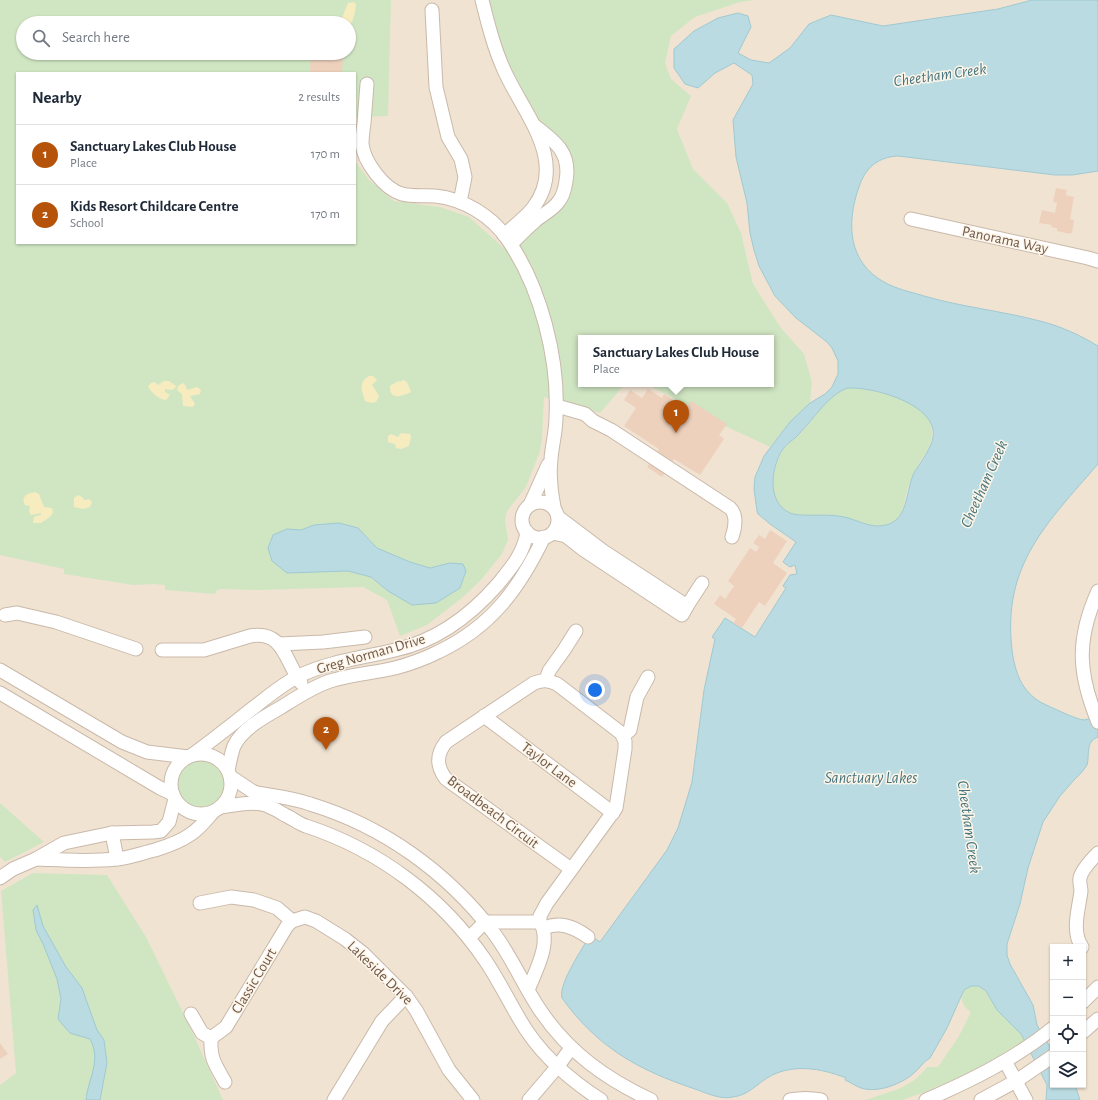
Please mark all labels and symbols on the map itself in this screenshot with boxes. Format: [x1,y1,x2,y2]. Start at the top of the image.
water label: Cheetham Creek [893,61,987,89]
street label: Panorama Way [961,224,1050,257]
pin: 1 [663,400,689,433]
water label: Cheetham Creek [958,438,1010,530]
street label: Greg Norman Drive [315,631,427,677]
your location [585,680,605,700]
pin: 2 [313,717,339,750]
street label: Taylor Lane [518,739,580,791]
water label: Sanctuary Lakes [825,770,917,786]
street label: Broadbeach Circuit [444,773,542,851]
water label: Cheetham Creek [955,780,983,874]
street label: Lakeside Drive [344,938,416,1008]
street label: Classic Court [229,945,279,1016]

